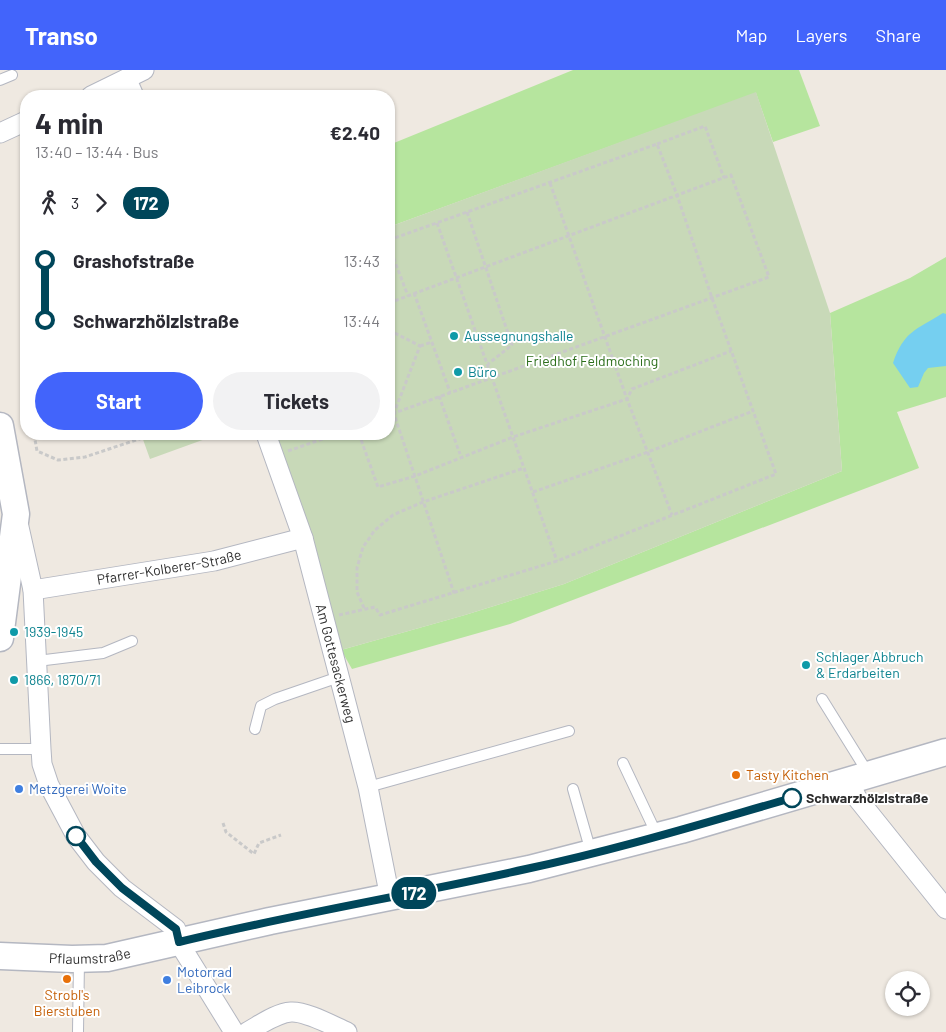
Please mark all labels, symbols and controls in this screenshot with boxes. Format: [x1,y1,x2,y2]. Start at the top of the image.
text: Transo [25,21,98,50]
text: Map [735,24,767,46]
text: Layers [795,24,848,46]
text: Share [876,24,921,46]
text: 4 min [35,106,103,140]
text: €2.40 [330,121,380,144]
text: 13:40 – 13:44 · Bus [35,142,158,161]
icon: walk [35,189,63,217]
icon: forward [87,189,115,217]
text: 172 [133,192,159,214]
text: 3 [71,193,79,212]
text: Grashofstraße [73,249,194,272]
text: 13:43 [344,251,380,270]
text: Schwarzhölzlstraße [73,309,239,332]
text: 13:44 [343,311,380,330]
place label: Aussegnungshalle [464,327,574,344]
marker: Aussegnungshalle [448,330,460,342]
park label: Friedhof Feldmoching [526,352,658,369]
place label: Büro [468,363,497,380]
marker: Büro [452,366,464,378]
button: Start [35,372,203,430]
button: Tickets [213,372,380,430]
street label: Pfarrer-Kolberer-Straße [96,545,243,588]
street label: Am Gottesackerweg [313,602,360,724]
place label: 1939-1945 [24,623,83,640]
marker: 1939-1945 [8,626,20,638]
place label: Schlager Abbruch & Erdarbeiten [816,648,923,681]
marker: Schlager Abbruch & Erdarbeiten [800,659,812,671]
place label: 1866, 1870/71 [24,671,101,688]
marker: 1866, 1870/71 [8,674,20,686]
place label: Tasty Kitchen [746,766,829,783]
marker: Tasty Kitchen [730,769,742,781]
place label: Metzgerei Woite [29,780,127,797]
marker: Metzgerei Woite [13,783,25,795]
marker: Schwarzhölzlstraße [782,788,802,808]
place label: Schwarzhölzlstraße [806,789,929,806]
unlabelled marker [66,826,86,846]
line badge: 172 [385,877,443,909]
text: 172 [401,882,427,904]
street label: Pflaumstraße [49,944,132,967]
place label: Motorrad Leibrock [177,963,232,996]
map controls [885,971,930,1016]
button: locate [885,971,930,1016]
marker: Strobl's Bierstuben [61,973,73,985]
marker: Motorrad Leibrock [161,974,173,986]
place label: Strobl's Bierstuben [34,986,100,1019]

